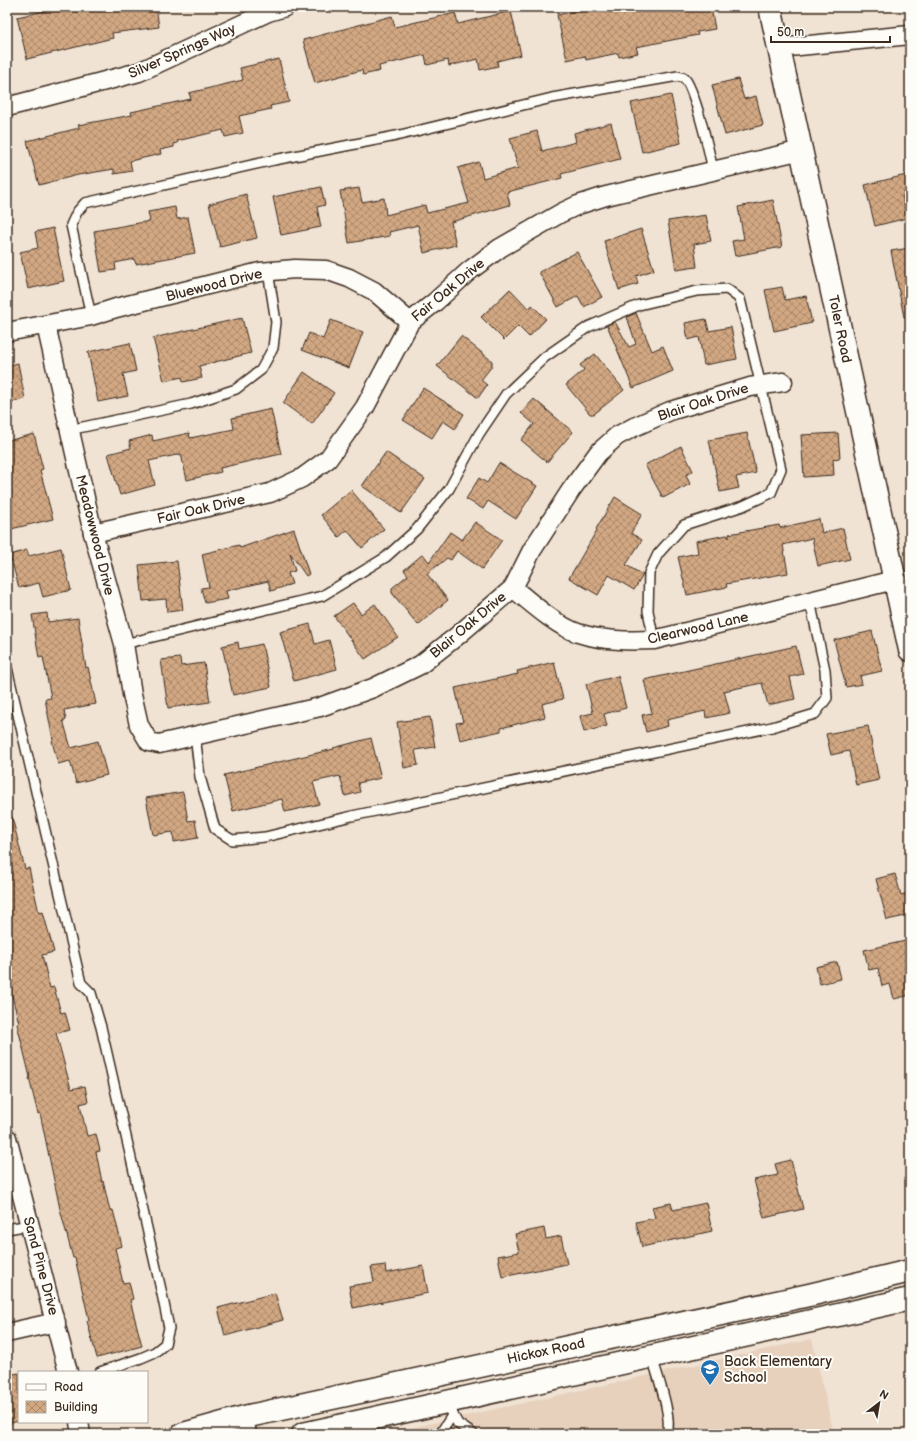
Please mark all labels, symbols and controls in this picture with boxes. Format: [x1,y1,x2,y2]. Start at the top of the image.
scale bar [771,18,890,44]
street label: Silver Springs Way [126,19,239,82]
text: 50 m [777,25,804,40]
street label: Fair Oak Drive [408,255,488,325]
street label: Bluewood Drive [164,265,264,305]
street label: Toler Road [825,294,855,364]
street label: Blair Oak Drive [655,379,751,425]
street label: Meadowwood Drive [72,473,118,597]
street label: Fair Oak Drive [155,491,247,527]
street label: Blair Oak Drive [426,588,510,662]
street label: Clearwood Lane [646,608,750,648]
street label: Sand Pine Drive [20,1215,62,1317]
street label: Hickox Road [505,1334,587,1368]
place label: Back Elementary School [724,1353,832,1386]
school or university icon: Back Elementary School [699,1358,721,1386]
legend [18,1371,148,1423]
text: Road [54,1380,83,1395]
north arrow [859,1383,899,1423]
text: N [877,1387,891,1403]
text: Building [54,1400,98,1415]

